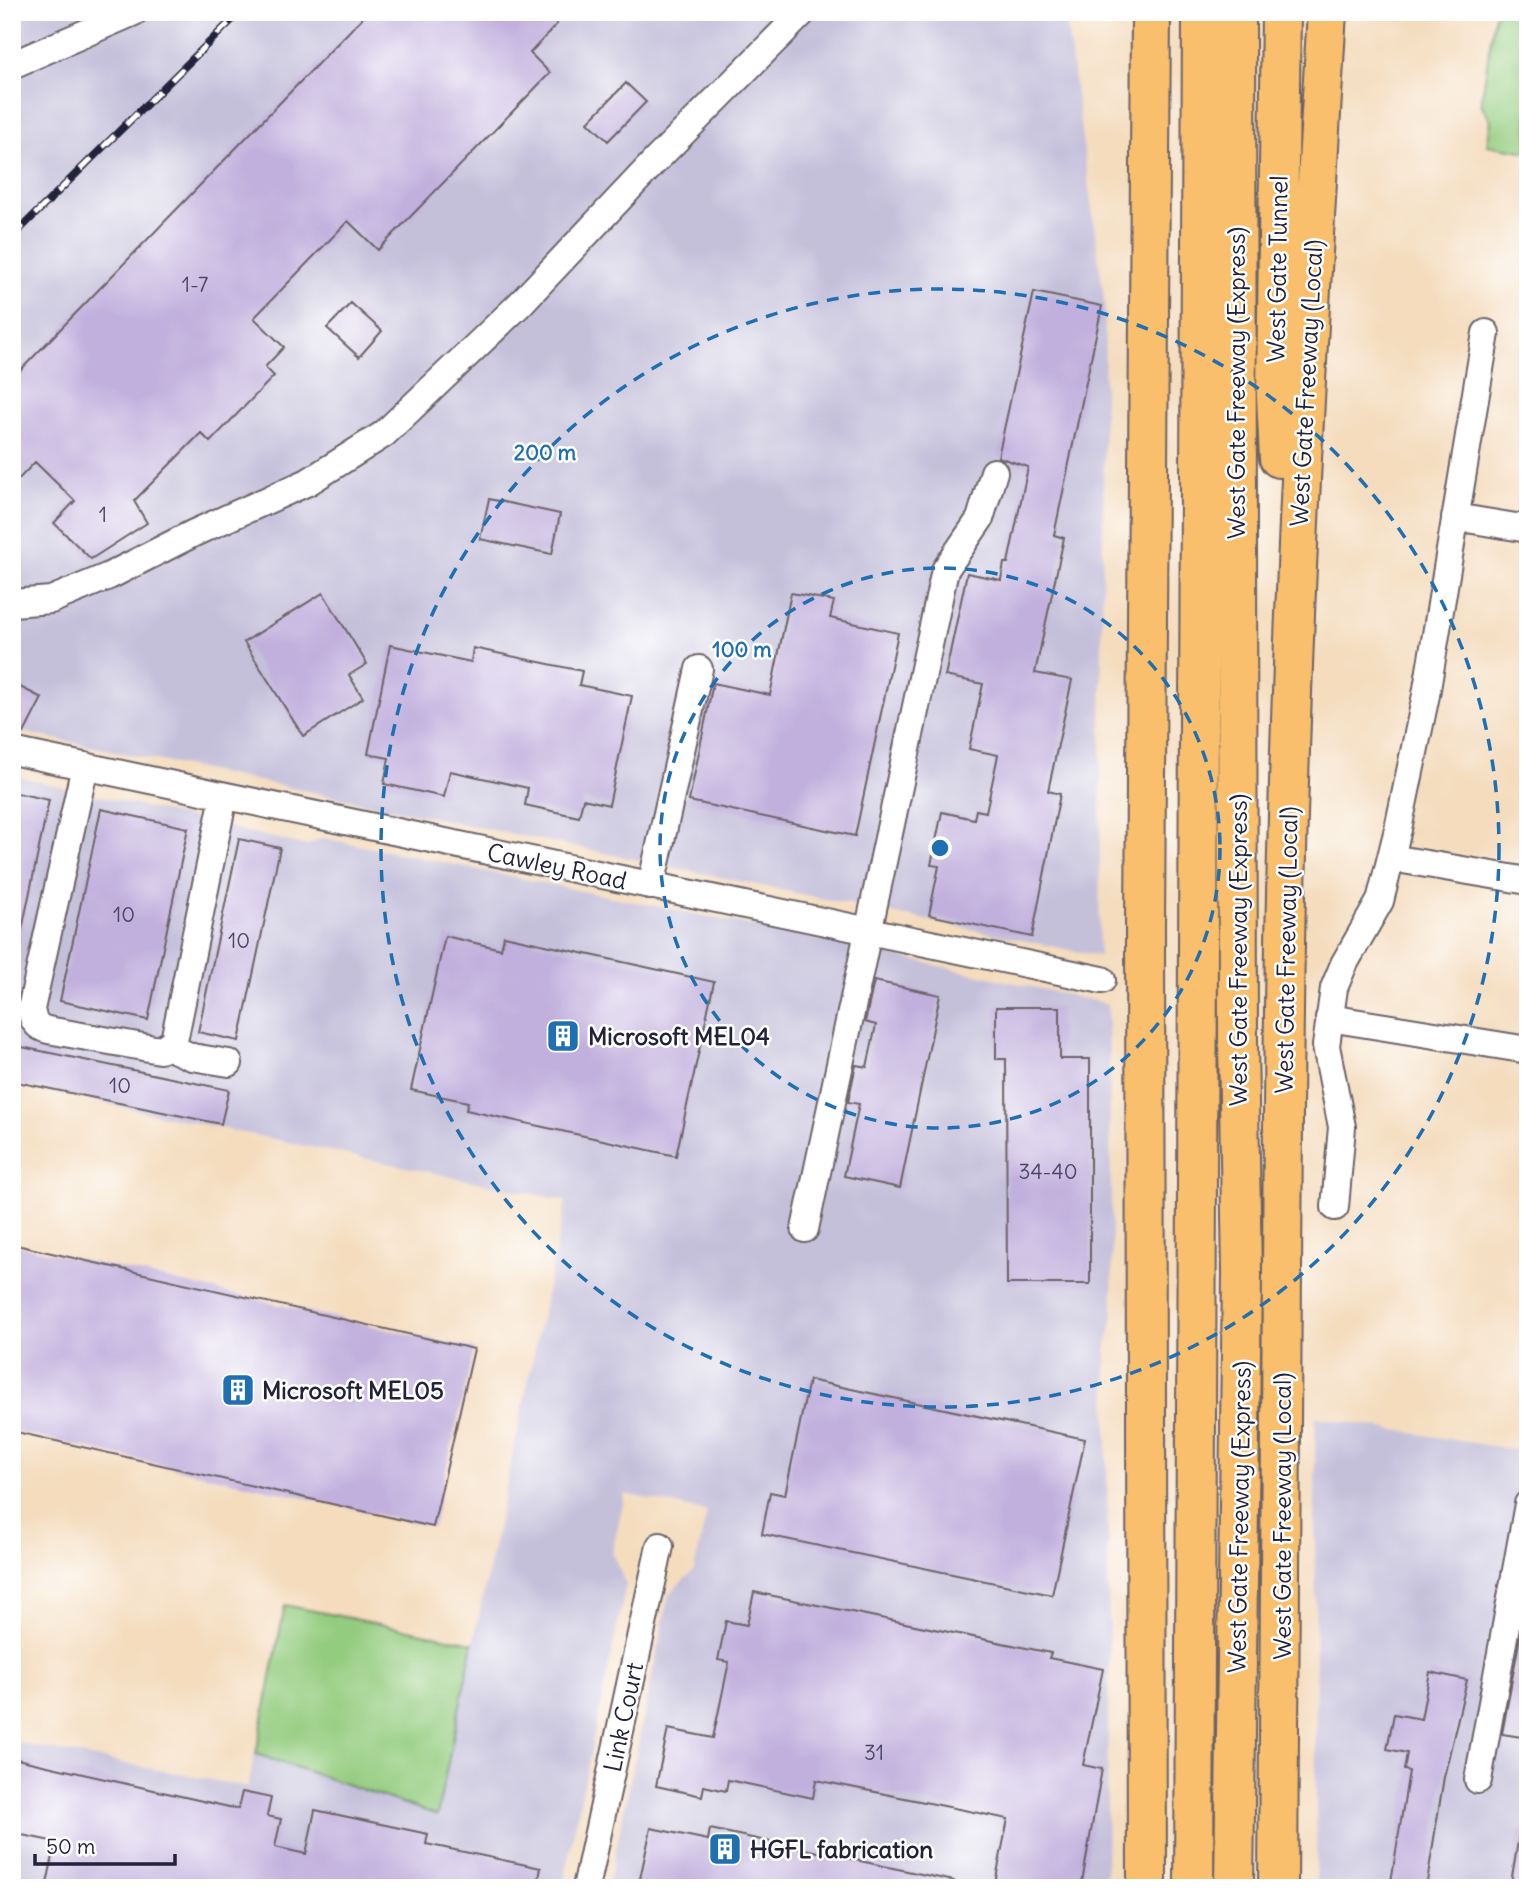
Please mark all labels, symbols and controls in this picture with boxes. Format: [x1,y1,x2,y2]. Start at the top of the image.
street label: West Gate Tunnel [1260,175,1294,363]
street label: West Gate Freeway (Express) [1221,227,1251,539]
street label: West Gate Freeway (Local) [1284,239,1328,527]
house number: 1-7 [182,271,208,298]
text: 200 m [514,439,577,466]
house number: 1 [99,501,107,528]
text: 100 m [712,636,772,663]
street label: West Gate Freeway (Express) [1223,794,1253,1106]
street label: West Gate Freeway (Local) [1268,806,1304,1094]
centre of rings [928,836,952,860]
street label: Cawley Road [484,837,630,895]
house number: 10 [113,901,135,928]
house number: 10 [228,927,250,954]
building icon: Microsoft MEL04 [544,1017,582,1055]
place label: Microsoft MEL04 [588,1021,770,1051]
house number: 10 [109,1072,131,1099]
house number: 34-40 [1018,1158,1078,1185]
street label: West Gate Freeway (Express) [1221,1361,1257,1673]
building icon: Microsoft MEL05 [219,1371,257,1409]
street label: West Gate Freeway (Local) [1267,1372,1297,1660]
place label: Microsoft MEL05 [262,1375,444,1405]
street label: Link Court [597,1659,649,1775]
house number: 31 [864,1739,884,1766]
scale bar [35,1823,175,1867]
building icon: HGFL fabrication [706,1830,744,1868]
text: 50 m [46,1833,95,1860]
place label: HGFL fabrication [750,1834,933,1864]

